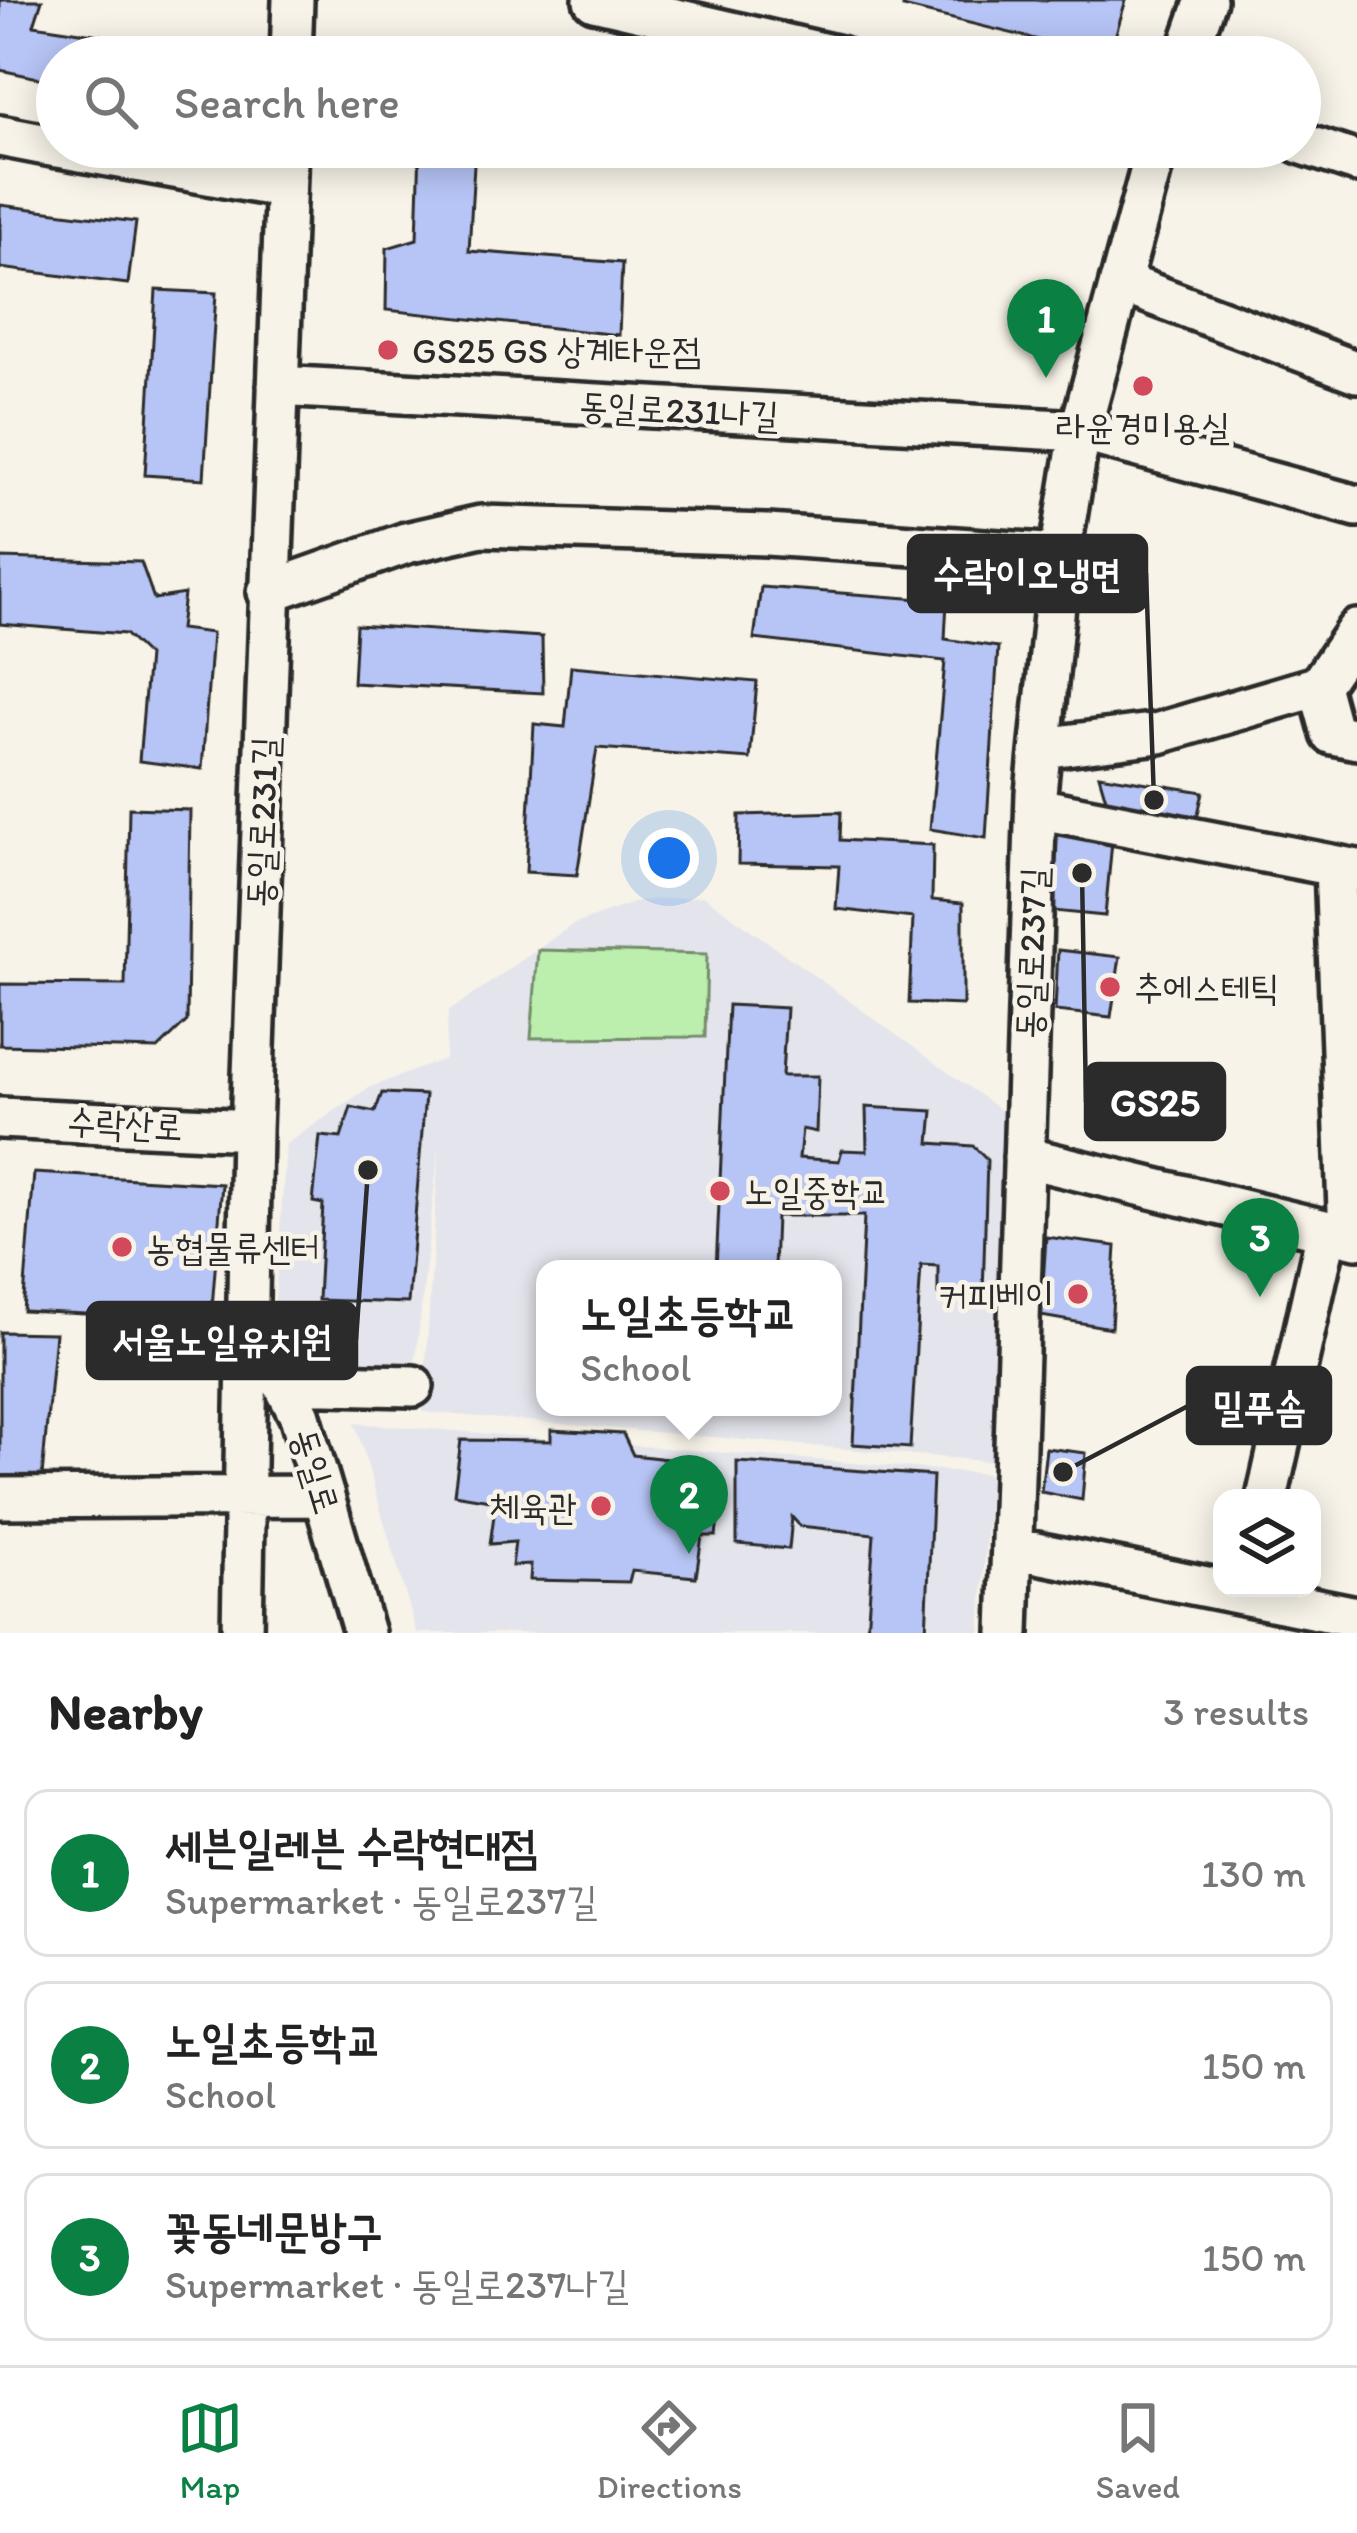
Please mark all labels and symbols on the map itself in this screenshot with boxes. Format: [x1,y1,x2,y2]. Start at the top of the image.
pin: 1 [1007,279,1085,378]
place label: GS25 GS 상계타운점 [412,329,701,372]
marker: GS25 GS 상계타운점 [375,337,401,363]
marker: 라윤경미용실 [1130,373,1156,399]
street label: 동일로231나길 [578,383,780,437]
place label: 라윤경미용실 [1056,405,1230,448]
callout: 수락이오냉면 [909,536,1146,611]
text: 수락이오냉면 [933,550,1121,597]
street label: 동일로231길 [238,736,286,908]
your location [639,828,699,888]
street label: 동일로237길 [1007,866,1055,1040]
place label: 추에스테틱 [1134,966,1279,1009]
marker: 추에스테틱 [1097,974,1123,1000]
callout: GS25 [1086,1064,1224,1139]
text: GS25 [1110,1079,1200,1126]
street label: 수락산로 [66,1099,184,1149]
place label: 노일중학교 [744,1170,889,1213]
marker: 노일중학교 [707,1178,733,1204]
pin: 3 [1221,1198,1299,1297]
place label: 농협물류센터 [146,1226,320,1269]
marker: 농협물류센터 [109,1234,135,1260]
place label: 커피베이 [938,1273,1054,1316]
marker: 커피베이 [1065,1281,1091,1307]
callout: 서울노일유치원 [88,1303,356,1378]
text: 서울노일유치원 [112,1317,332,1364]
callout: 밀푸솜 [1188,1368,1330,1443]
text: 밀푸솜 [1212,1383,1306,1430]
street label: 동일로 [283,1423,349,1519]
pin: 2 [650,1455,728,1554]
place label: 체육관 [490,1485,577,1528]
marker: 체육관 [588,1493,614,1519]

